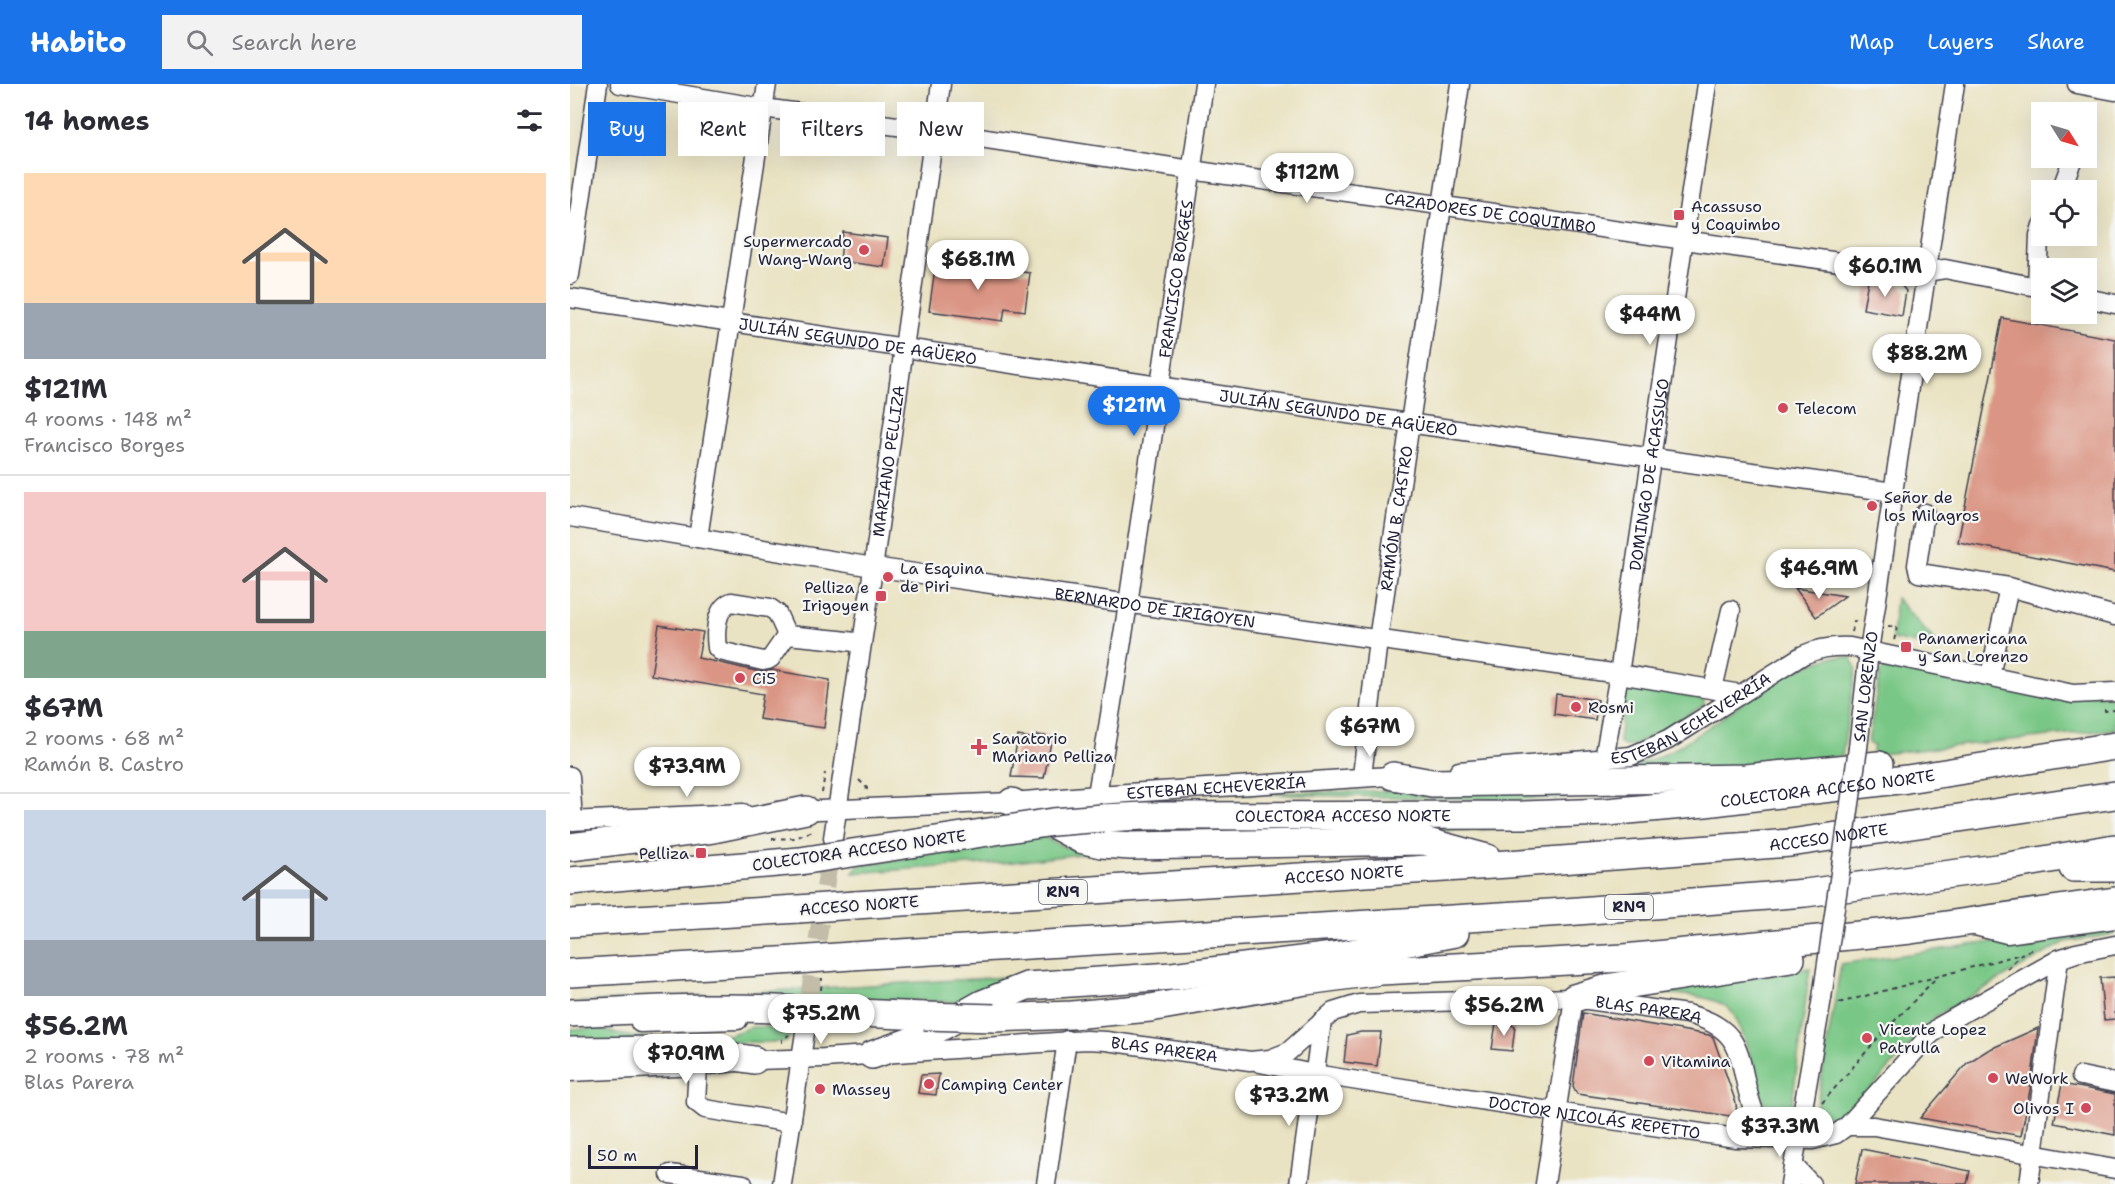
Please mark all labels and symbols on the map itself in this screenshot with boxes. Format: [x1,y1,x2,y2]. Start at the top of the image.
north arrow [2031,102,2097,168]
pin: $112M [1265,153,1349,204]
street label: CAZADORES DE COQUIMBO [1383,188,1598,238]
place label: Acassuso y Coquimbo [1691,196,1780,235]
street label: FRANCISCO BORGES [1154,199,1198,359]
marker: Acassuso y Coquimbo [1672,208,1686,222]
place label: Supermercado Wang-Wang [743,231,852,270]
pin: $68.1M [929,240,1027,291]
marker: Supermercado Wang-Wang [857,243,871,257]
pin: $60.1M [1836,247,1934,298]
pin: $44M [1614,295,1686,346]
street label: JULIÁN SEGUNDO DE AGÜERO [737,313,978,370]
pin: $88.2M [1878,334,1976,385]
street label: DOMINGO DE ACASSUSO [1625,377,1674,572]
street label: MARIANO PELLIZA [868,384,910,538]
street label: JULIÁN SEGUNDO DE AGÜERO [1218,385,1459,441]
pin: $121M [1092,386,1176,437]
place label: Telecom [1795,398,1857,419]
marker: Telecom [1776,401,1790,415]
street label: RAMÓN B. CASTRO [1375,444,1418,592]
place label: Señor de los Milagros [1884,487,1980,526]
marker: Señor de los Milagros [1865,499,1879,513]
pin: $46.9M [1770,549,1868,600]
place label: La Esquina de Piri [900,558,984,597]
marker: La Esquina de Piri [881,570,895,584]
place label: Pelliza e Irigoyen [802,577,869,616]
street label: BERNARDO DE IRIGOYEN [1053,583,1257,633]
marker: Pelliza e Irigoyen [874,589,888,603]
place label: Panamericana y San Lorenzo [1918,628,2028,667]
street label: SAN LORENZO [1849,630,1883,743]
marker: Panamericana y San Lorenzo [1899,640,1913,654]
place label: Ci5 [752,668,776,689]
street label: ESTEBAN ECHEVERRÍA [1610,668,1775,769]
marker: Ci5 [733,671,747,685]
place label: Rosmi [1588,697,1634,718]
marker: Rosmi [1569,700,1583,714]
pin: $67M [1334,707,1406,758]
place label: Sanatorio Mariano Pelliza [992,728,1113,767]
marker: Sanatorio Mariano Pelliza [970,738,988,756]
pin: $73.9M [638,747,736,798]
street label: COLECTORA ACCESO NORTE [1719,765,1937,812]
street label: ESTEBAN ECHEVERRÍA [1126,771,1307,804]
street label: COLECTORA ACCESO NORTE [1235,805,1451,827]
street label: ACCESO NORTE [1768,819,1889,856]
street label: COLECTORA ACCESO NORTE [751,825,967,876]
place label: Pelliza [639,843,689,864]
marker: Pelliza [694,846,708,860]
street label: ACCESO NORTE [1284,861,1405,889]
road number: RN9 [1039,880,1087,904]
street label: ACCESO NORTE [799,891,920,920]
road number: RN9 [1605,895,1653,919]
pin: $56.2M [1455,986,1553,1037]
street label: BLAS PARERA [1594,991,1705,1029]
pin: $75.2M [772,994,870,1045]
place label: Vicente Lopez Patrulla [1879,1019,1987,1058]
marker: Vicente Lopez Patrulla [1860,1031,1874,1045]
street label: BLAS PARERA [1110,1032,1219,1067]
pin: $70.9M [637,1034,735,1085]
place label: Vitamina [1661,1051,1730,1072]
marker: Vitamina [1642,1054,1656,1068]
place label: WeWork [2005,1068,2069,1089]
marker: WeWork [1986,1071,2000,1085]
place label: Camping Center [941,1074,1063,1095]
pin: $73.2M [1240,1076,1338,1127]
marker: Camping Center [922,1077,936,1091]
place label: Massey [832,1079,891,1100]
marker: Massey [813,1082,827,1096]
street label: DOCTOR NICOLÁS REPETTO [1487,1092,1702,1144]
place label: Olivos I [2013,1098,2074,1119]
marker: Olivos I [2079,1101,2093,1115]
pin: $37.3M [1731,1107,1829,1158]
scale bar [588,1142,698,1170]

